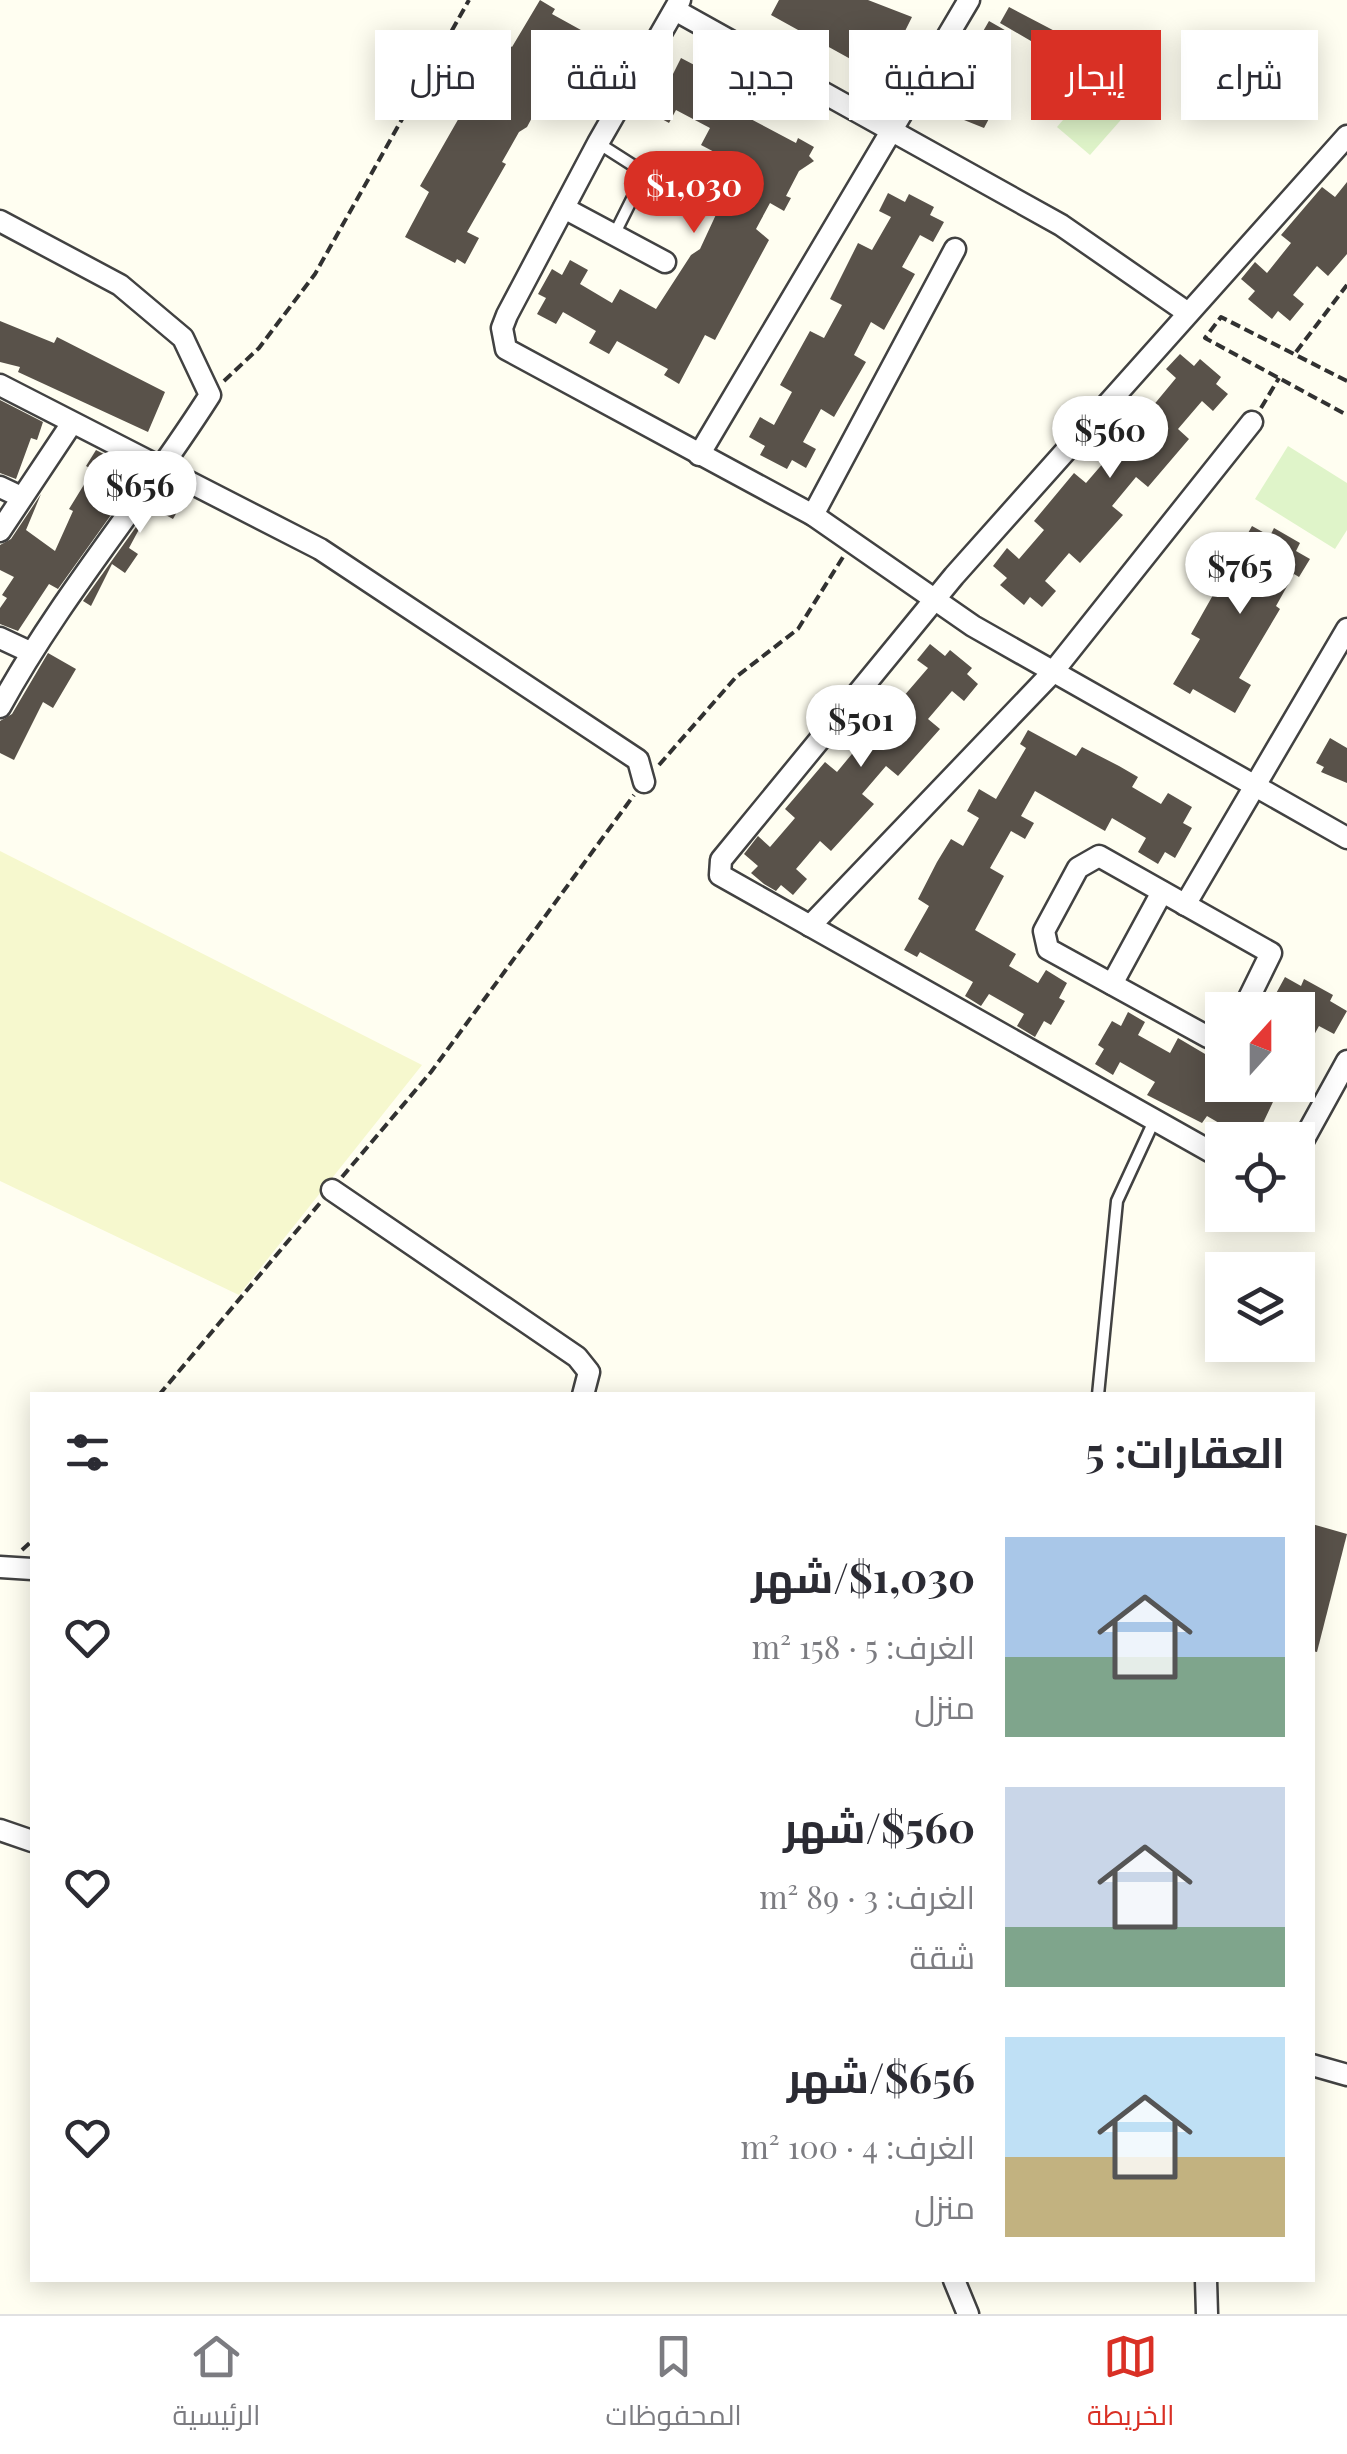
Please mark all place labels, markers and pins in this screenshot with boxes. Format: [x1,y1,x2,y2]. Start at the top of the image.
pin: $1,030 [613,151,775,236]
pin: $560 [1051,396,1169,481]
pin: $656 [81,451,199,536]
pin: $765 [1181,532,1299,617]
pin: $501 [802,685,920,770]

